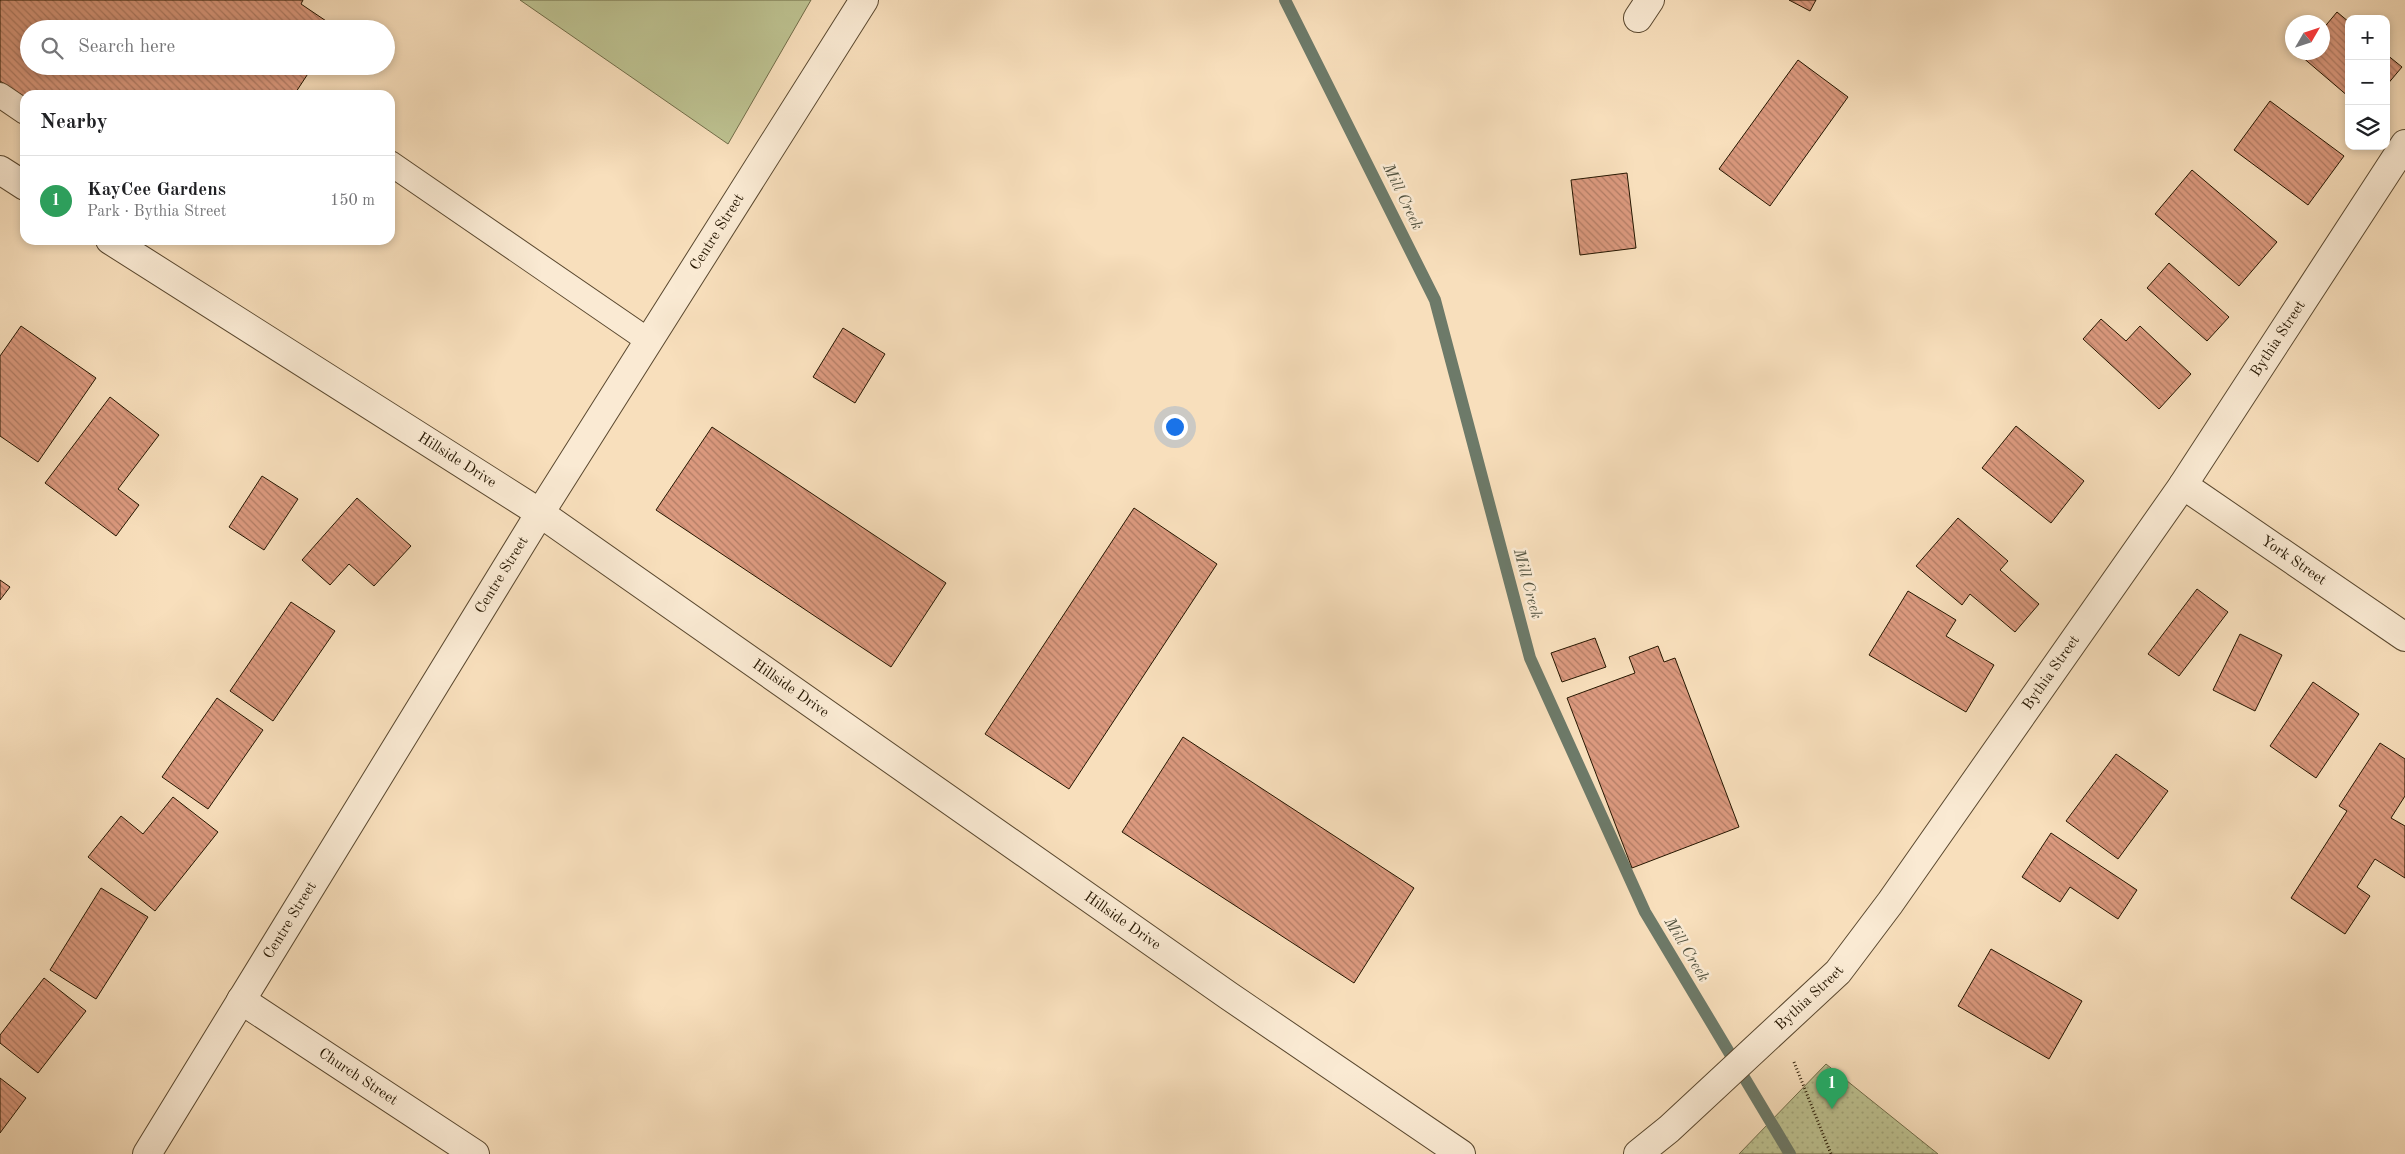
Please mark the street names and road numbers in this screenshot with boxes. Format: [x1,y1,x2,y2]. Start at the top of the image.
street label: Centre Street [688,191,747,273]
street label: Bythia Street [2248,298,2308,379]
street label: Hillside Drive [415,430,499,491]
street label: York Street [2258,533,2329,588]
street label: Centre Street [473,534,531,616]
street label: Bythia Street [2020,633,2083,713]
street label: Hillside Drive [750,657,832,721]
street label: Centre Street [261,879,319,962]
street label: Hillside Drive [1081,889,1163,953]
street label: Bythia Street [1773,963,1847,1033]
street label: Church Street [316,1046,400,1108]

